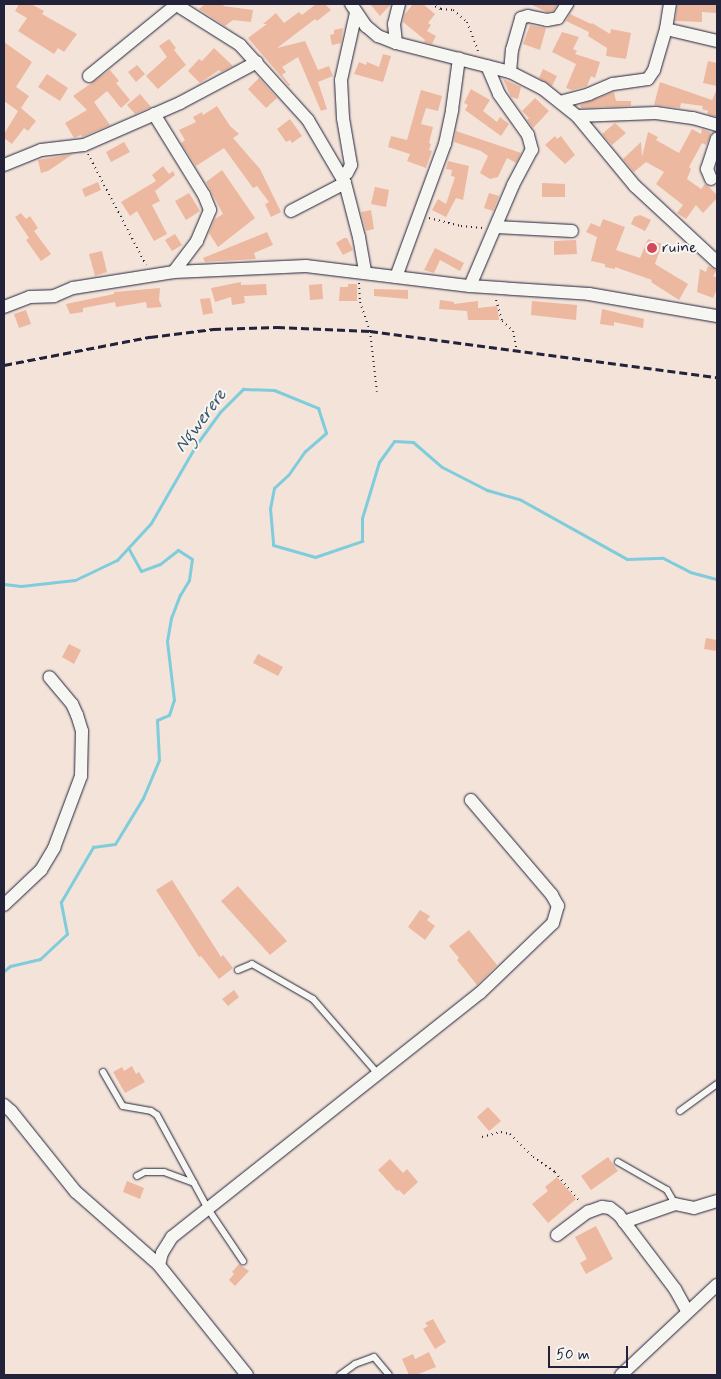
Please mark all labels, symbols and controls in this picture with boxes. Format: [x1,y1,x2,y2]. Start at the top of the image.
place label: ruine [662,238,697,258]
marker: ruine [646,242,658,254]
water label: Ngwerere [170,385,232,457]
scale bar [551,1336,631,1368]
text: 50 m [556,1345,590,1365]

